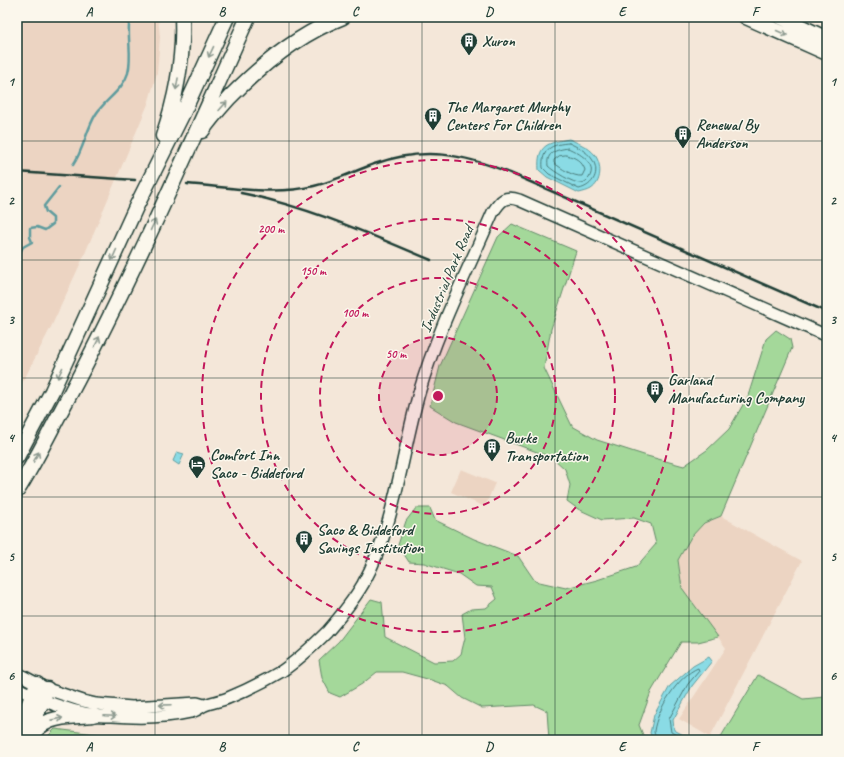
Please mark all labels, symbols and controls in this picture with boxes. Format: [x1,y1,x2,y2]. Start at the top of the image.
text: A [86,4,94,20]
text: B [219,4,227,20]
text: C [352,4,360,20]
text: D [485,4,494,20]
text: E [619,4,628,20]
text: F [752,4,761,20]
one-way arrow [775,30,787,37]
building icon: Xuron [459,31,479,56]
place label: Xuron [482,31,515,51]
one-way arrow [207,46,214,58]
text: 1 [8,74,16,90]
text: 1 [830,74,838,90]
one-way arrow [173,77,181,90]
place label: The Margaret Murphy Centers For Children [446,97,571,135]
one-way arrow [218,101,227,111]
building icon: The Margaret Murphy Centers For Children [423,106,443,131]
place label: Renewal By Anderson [696,115,760,153]
building icon: Renewal By Anderson [673,124,693,149]
text: 2 [8,193,15,209]
text: 2 [830,193,837,209]
one-way arrow [150,219,157,231]
street label: Industrial Park Road [416,220,480,335]
text: 200 m [258,221,285,237]
one-way arrow [110,249,117,261]
text: 150 m [300,263,327,279]
text: 100 m [342,305,369,321]
text: 3 [8,312,15,328]
text: 3 [830,312,837,328]
one-way arrow [94,336,101,348]
text: 50 m [386,346,407,362]
one-way arrow [56,367,63,379]
place label: Garland Manufacturing Company [668,370,806,408]
building icon: Garland Manufacturing Company [645,379,665,404]
centre of rings [431,389,445,403]
place label: Burke Transportation [505,428,589,466]
text: 4 [8,430,16,446]
text: 4 [830,430,838,446]
building icon: Burke Transportation [482,437,502,462]
place label: Comfort Inn Saco - Biddeford [210,445,305,483]
one-way arrow [33,451,40,463]
hotel icon: Comfort Inn Saco - Biddeford [187,454,207,479]
place label: Saco & Biddeford Savings Institution [317,520,424,558]
building icon: Saco & Biddeford Savings Institution [294,529,314,554]
text: 5 [8,549,15,565]
text: 5 [830,549,837,565]
text: 6 [8,668,15,684]
text: 6 [830,668,837,684]
one-way arrow [159,701,172,709]
one-way arrow [103,713,116,720]
one-way arrow [50,715,63,723]
text: A [86,739,94,755]
text: B [219,739,227,755]
text: C [352,739,360,755]
text: D [485,739,494,755]
text: E [619,739,628,755]
text: F [752,739,761,755]

